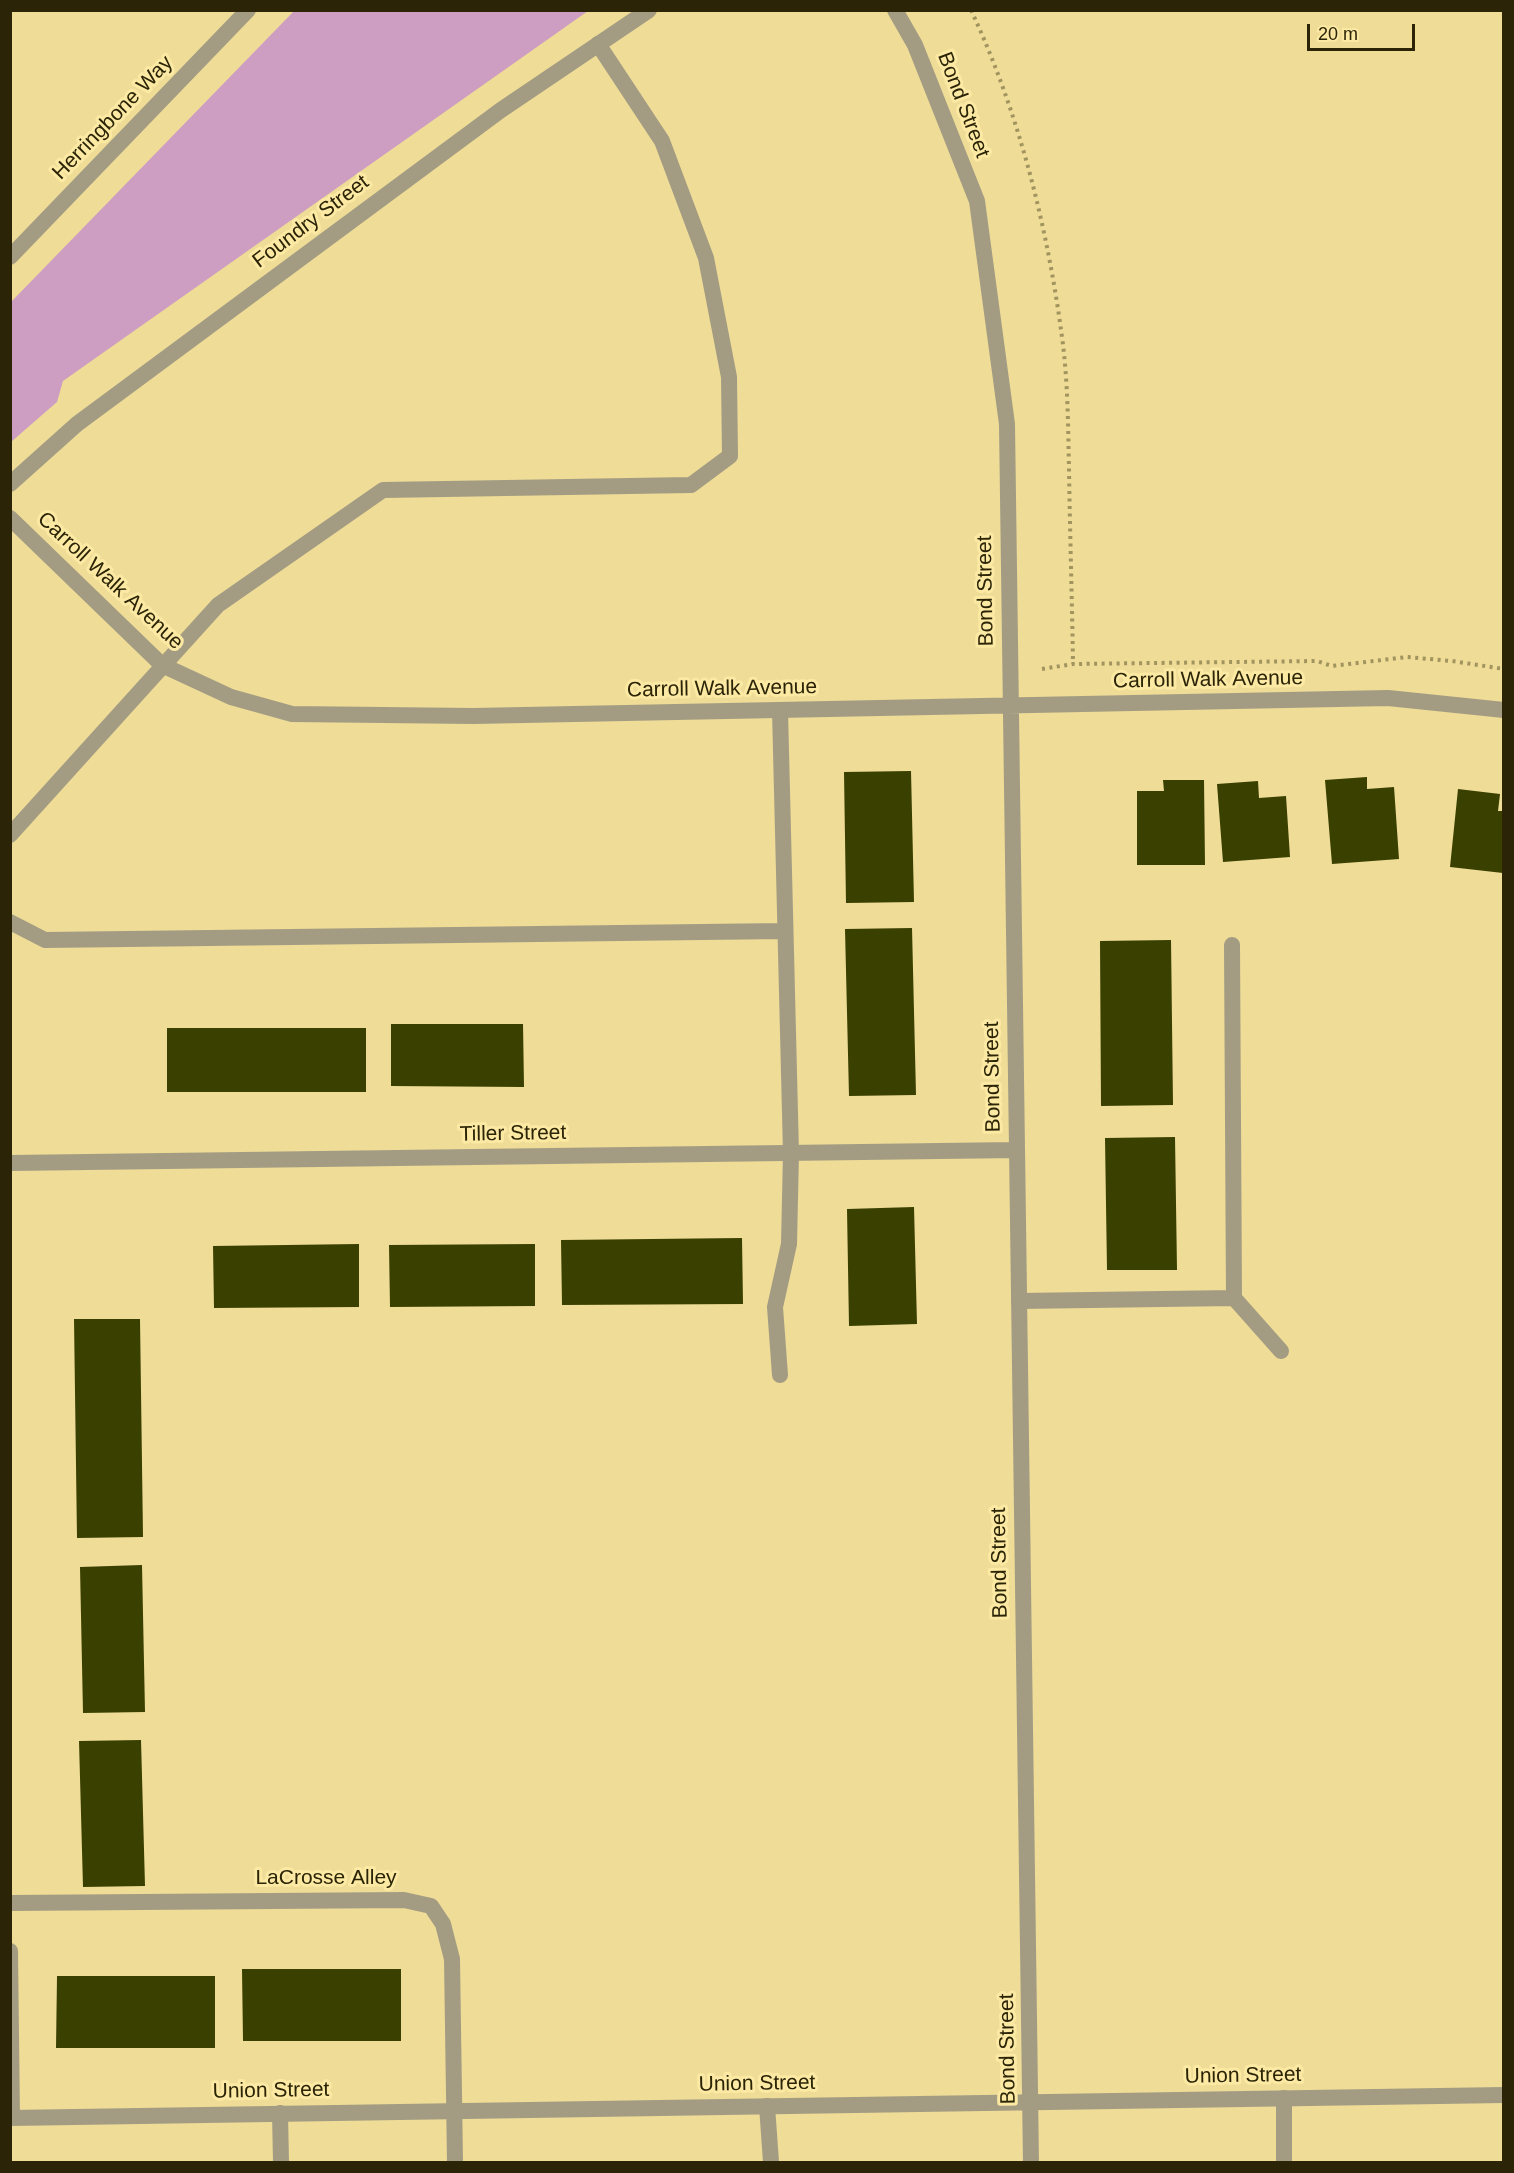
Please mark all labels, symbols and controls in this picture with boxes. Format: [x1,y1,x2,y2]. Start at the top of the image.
scale bar [1310,12,1418,50]
text: 20 m [1318,24,1358,44]
street label: Bond Street [931,49,995,161]
street label: Herringbone Way [47,51,179,185]
street label: Foundry Street [248,170,374,274]
street label: Carroll Walk Avenue [32,507,188,655]
street label: Bond Street [972,535,1000,647]
street label: Carroll Walk Avenue [1113,666,1303,694]
street label: Carroll Walk Avenue [627,675,817,703]
street label: Bond Street [979,1021,1007,1133]
street label: Tiller Street [459,1120,567,1148]
street label: Bond Street [986,1507,1014,1619]
street label: LaCrosse Alley [255,1865,397,1891]
street label: Bond Street [994,1993,1022,2105]
street label: Union Street [1184,2062,1302,2090]
street label: Union Street [698,2070,816,2098]
street label: Union Street [212,2077,330,2105]

